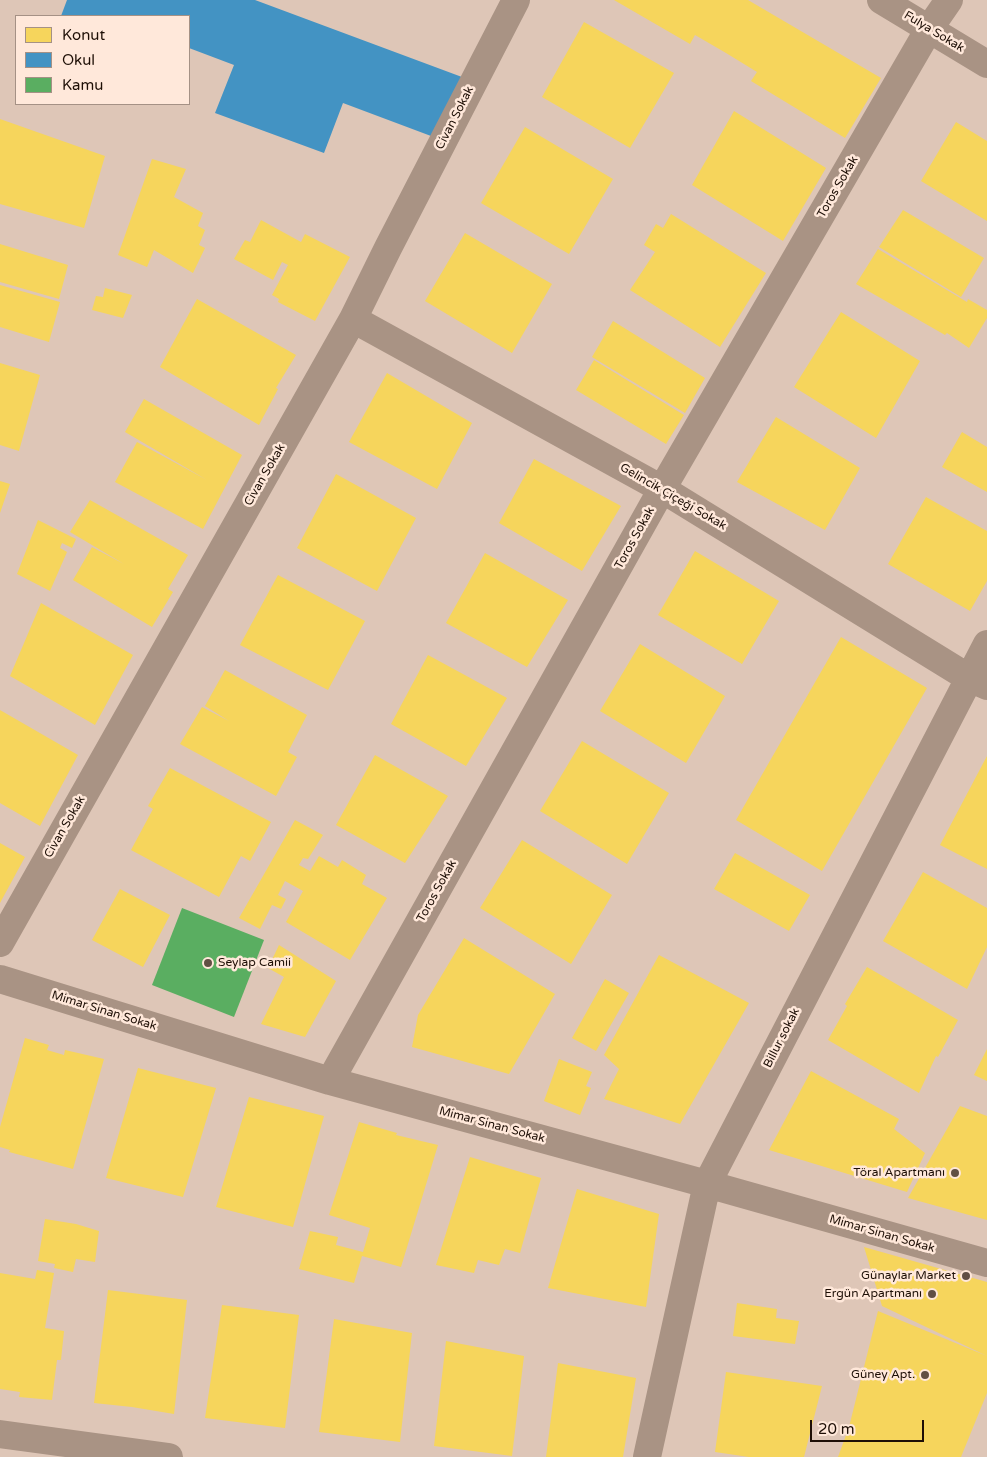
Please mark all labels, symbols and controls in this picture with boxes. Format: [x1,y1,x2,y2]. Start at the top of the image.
street label: Fulya Sokak [901,8,967,56]
legend [15,15,190,105]
text: Konut [62,26,105,44]
text: Okul [62,51,95,69]
text: Kamu [62,76,103,94]
street label: Civan Sokak [433,84,477,152]
street label: Toros Sokak [815,154,861,220]
street label: Civan Sokak [241,441,289,509]
street label: Gelincik Çiçeği Sokak [617,461,729,533]
street label: Toros Sokak [612,504,658,572]
street label: Civan Sokak [41,793,89,861]
street label: Toros Sokak [414,857,460,925]
place label: Seylap Camii [218,956,291,970]
marker: Seylap Camii [202,957,214,969]
street label: Mimar Sinan Sokak [50,988,158,1034]
street label: Billur sokak [761,1006,803,1070]
street label: Mimar Sinan Sokak [437,1104,547,1146]
place label: Töral Apartmanı [853,1166,945,1180]
marker: Töral Apartmanı [949,1167,961,1179]
street label: Mimar Sinan Sokak [828,1212,936,1256]
place label: Günaylar Market [861,1269,956,1283]
marker: Günaylar Market [960,1270,972,1282]
place label: Ergün Apartmanı [824,1287,922,1301]
marker: Ergün Apartmanı [926,1288,938,1300]
place label: Güney Apt. [851,1368,915,1382]
marker: Güney Apt. [919,1369,931,1381]
scale bar [812,1410,926,1442]
text: 20 m [818,1420,855,1438]

